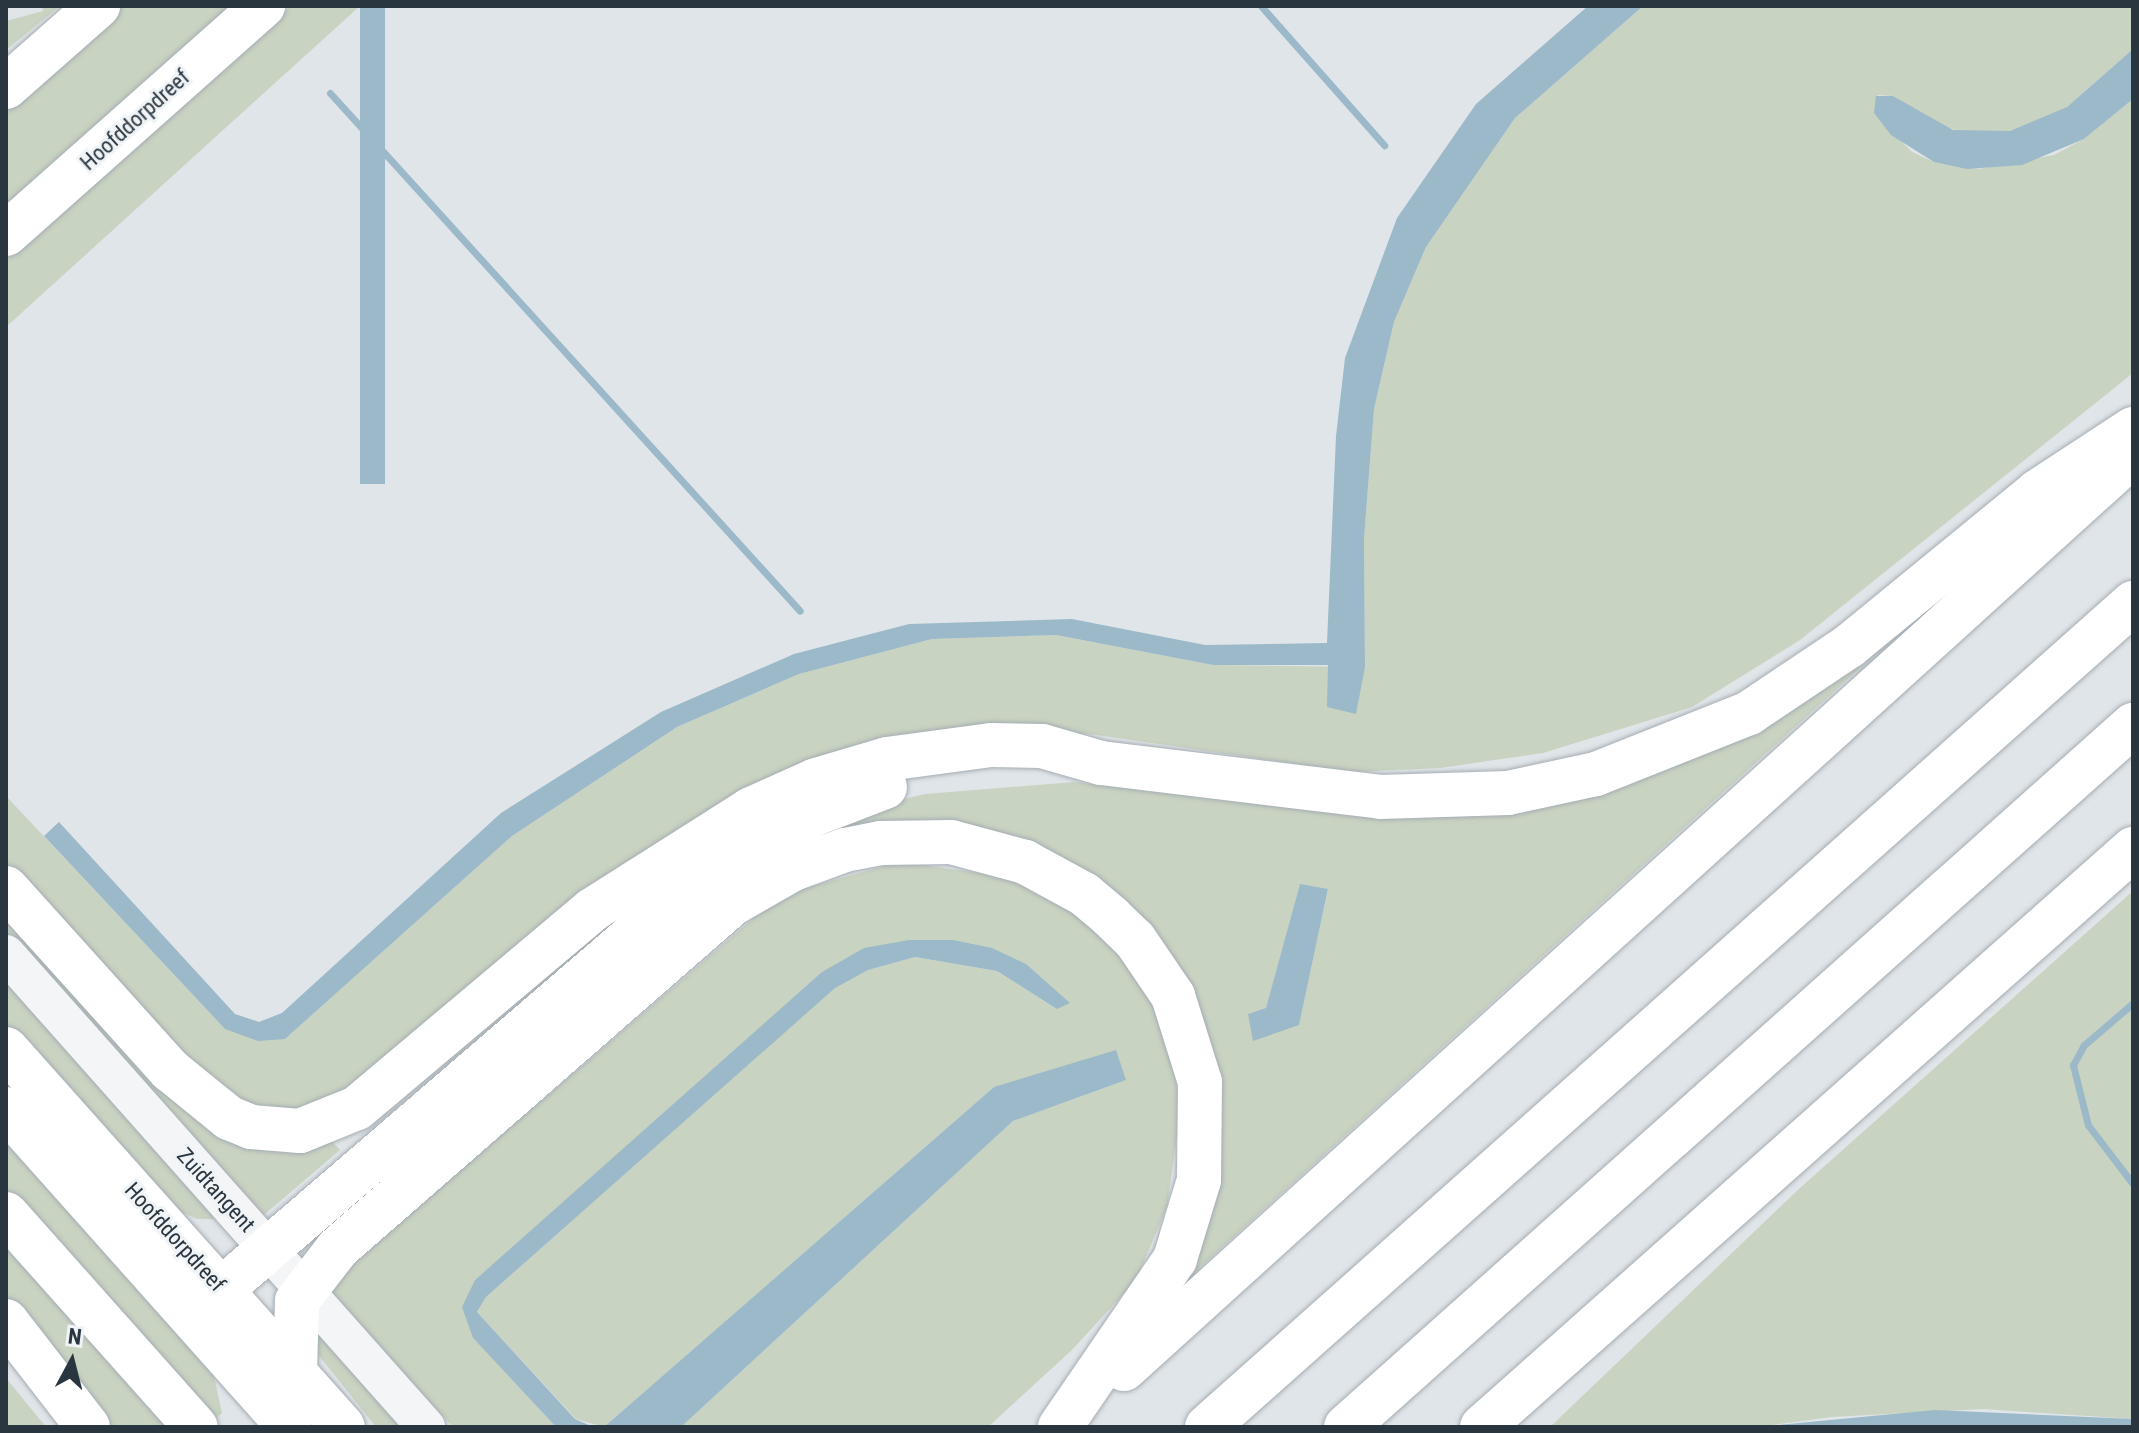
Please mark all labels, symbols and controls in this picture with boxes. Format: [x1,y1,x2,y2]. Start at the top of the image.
street label: Hoofddorpdreef [75,64,195,176]
street label: Zuidtangent [171,1143,261,1237]
street label: Hoofddorpdreef [119,1177,231,1297]
north arrow [32,1321,112,1401]
text: N [67,1323,83,1350]

